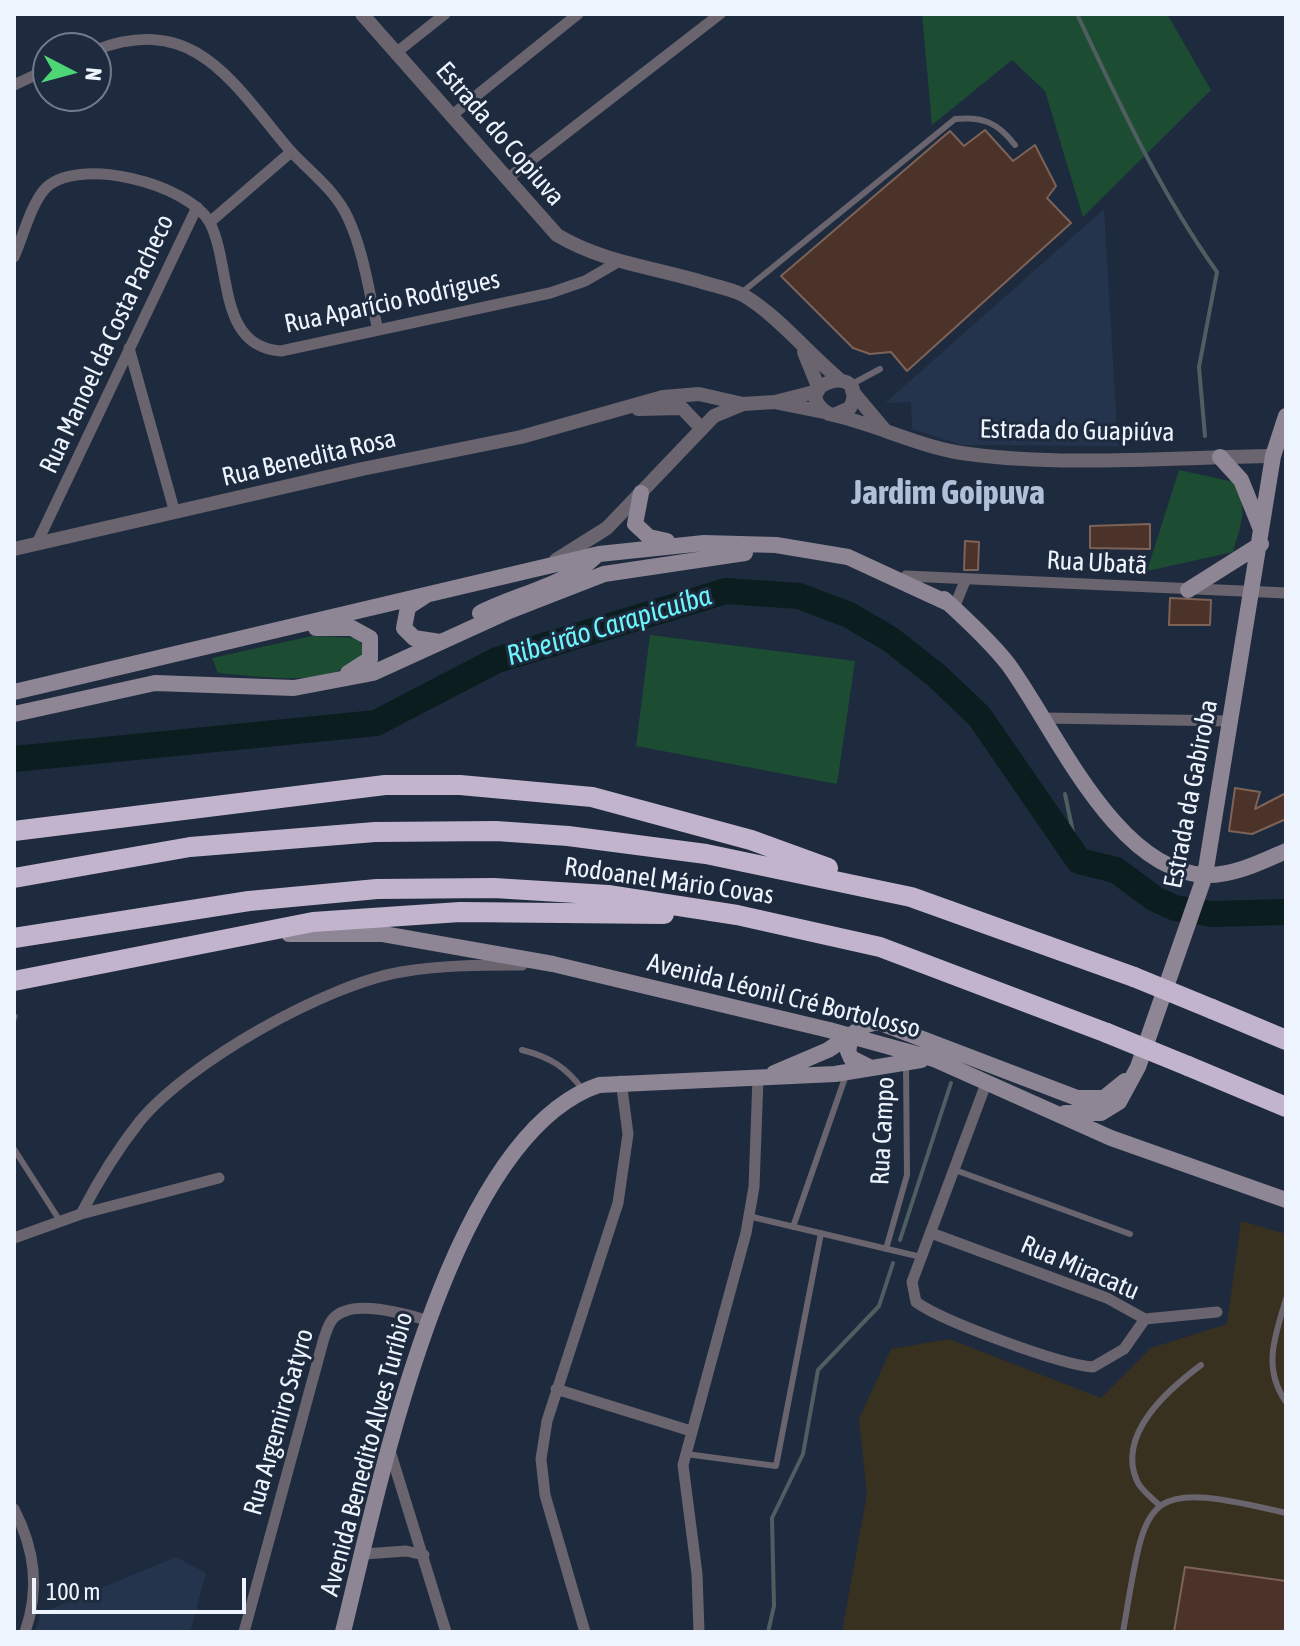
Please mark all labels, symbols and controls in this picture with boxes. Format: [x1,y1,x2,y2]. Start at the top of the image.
north arrow [32,32,112,112]
street label: Estrada do Copiuva [429,56,571,212]
text: N [80,66,107,82]
street label: Rua Manoel da Costa Pacheco [33,210,181,478]
street label: Rua Aparício Rodrigues [281,264,503,340]
street label: Estrada do Guapiúva [979,414,1175,448]
street label: Rua Benedita Rosa [219,423,399,493]
district label: Jardim Goipuva [851,473,1045,513]
street label: Rua Ubatã [1046,545,1148,581]
water label: Ribeirão Carapicuíba [502,579,716,673]
street label: Estrada da Gabiroba [1157,697,1225,891]
street label: Rodoanel Mário Covas [562,851,776,911]
street label: Avenida Léonil Cré Bortolosso [644,947,924,1045]
street label: Rua Campo [865,1076,901,1186]
street label: Rua Miracatu [1016,1229,1144,1307]
street label: Avenida Benedito Alves Turíbio [314,1309,420,1599]
street label: Rua Argemiro Satyro [237,1325,321,1519]
scale bar [36,1562,250,1612]
text: 100 m [46,1578,100,1605]

